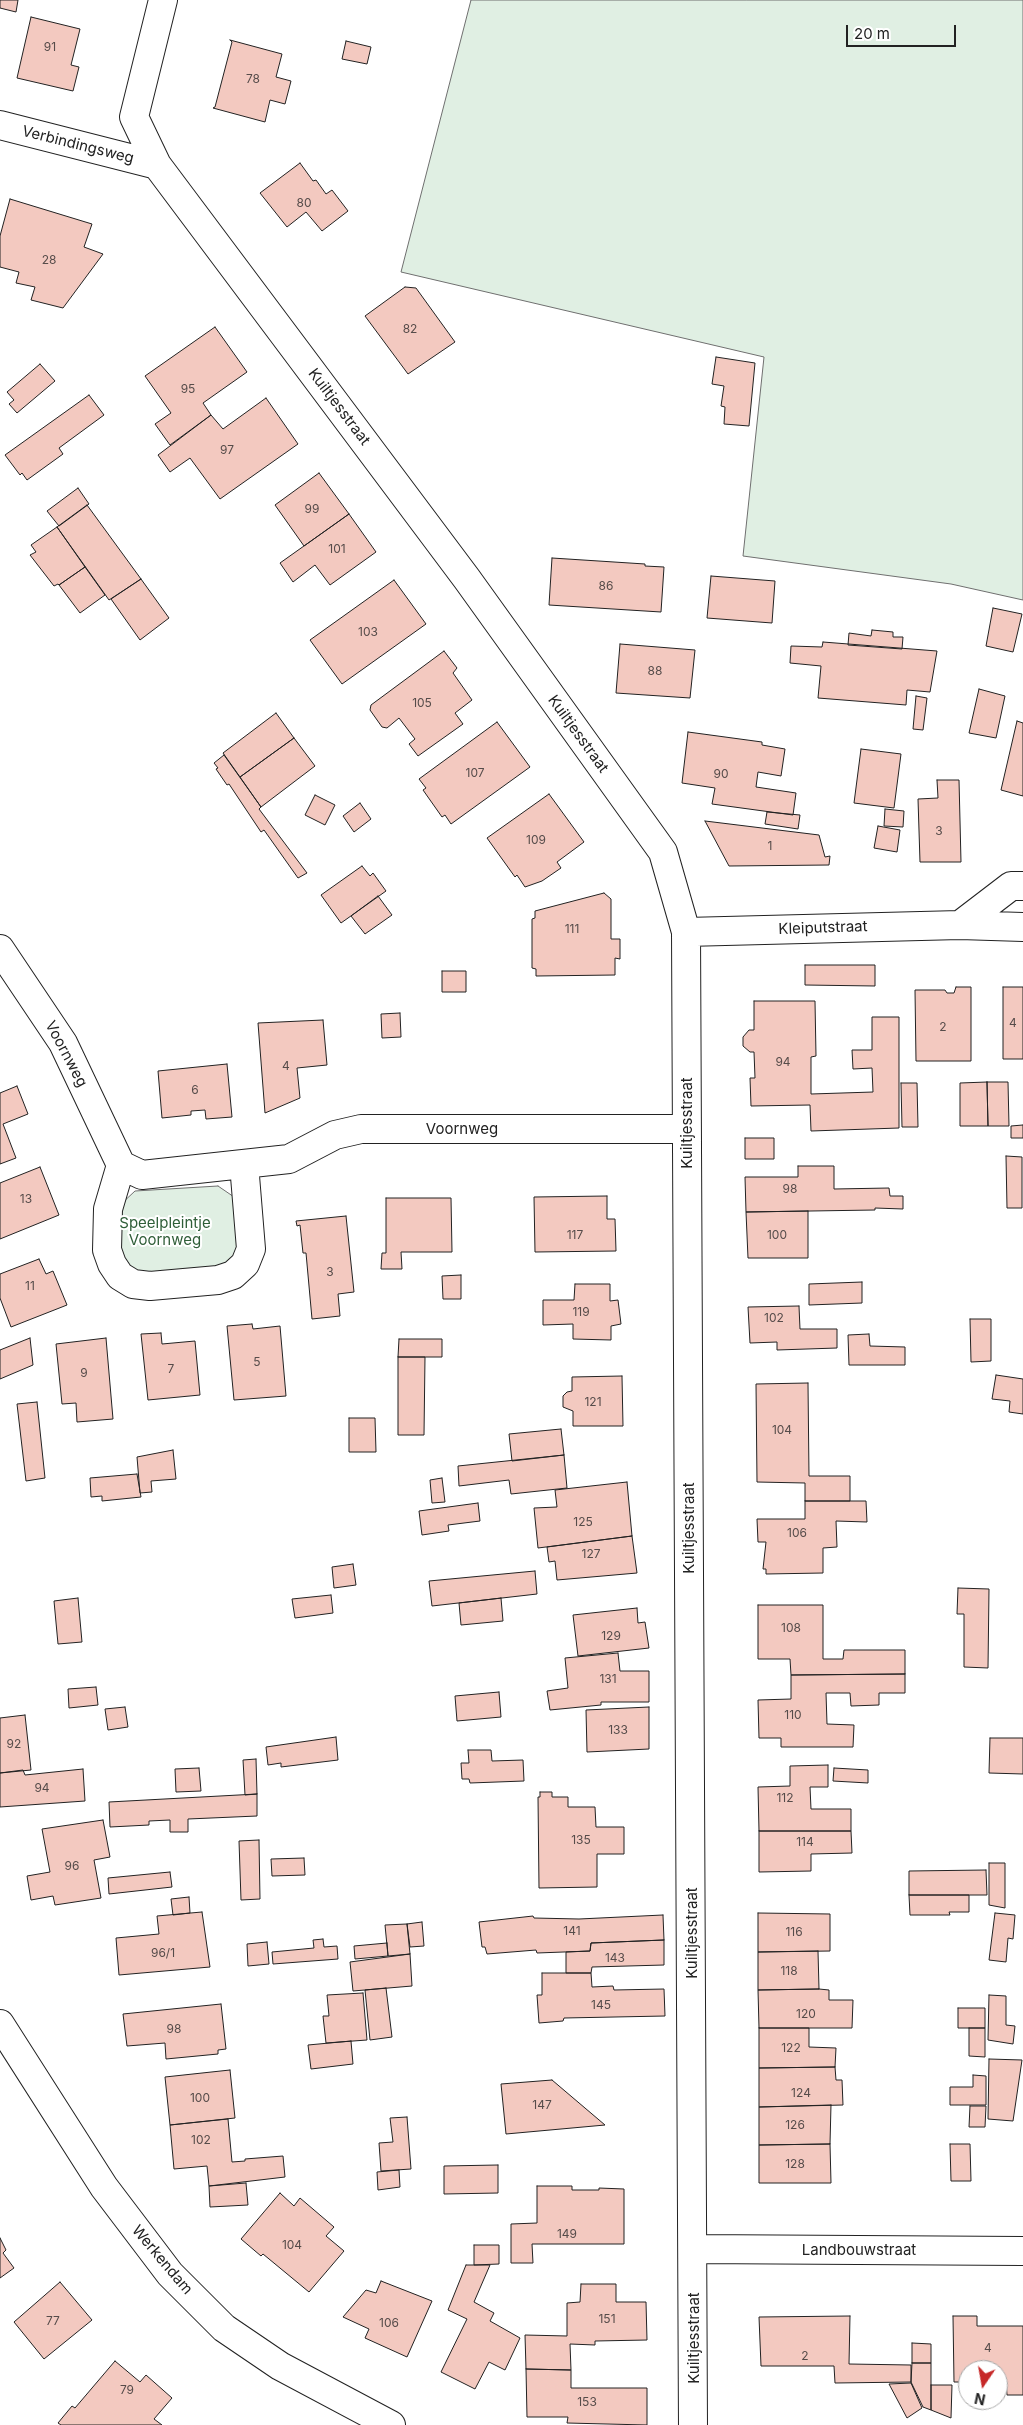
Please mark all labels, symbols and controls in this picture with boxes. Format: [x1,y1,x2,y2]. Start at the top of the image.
scale bar [848,15,958,47]
text: 20 m [854,24,890,43]
house number: 91 [44,40,56,54]
house number: 78 [246,72,260,86]
street label: Verbindingsweg [20,122,136,168]
house number: 80 [297,196,311,210]
house number: 28 [42,253,56,267]
house number: 82 [403,322,417,336]
street label: Kuiltjesstraat [304,365,374,449]
house number: 95 [181,382,195,396]
house number: 97 [220,443,234,457]
house number: 99 [305,502,319,516]
house number: 101 [328,542,346,556]
house number: 86 [599,579,613,593]
house number: 103 [358,625,378,639]
house number: 88 [648,664,662,678]
street label: Kuiltjesstraat [544,692,612,776]
house number: 105 [412,696,432,710]
house number: 107 [465,766,485,780]
house number: 90 [713,767,729,781]
house number: 3 [935,824,943,838]
house number: 109 [526,833,546,847]
house number: 1 [768,839,772,853]
street label: Kleiputstraat [778,917,868,939]
house number: 111 [565,922,579,936]
house number: 4 [1009,1016,1017,1030]
street label: Voornweg [41,1018,91,1090]
house number: 2 [939,1020,947,1034]
house number: 94 [775,1055,791,1069]
house number: 4 [282,1059,290,1073]
street label: Kuiltjesstraat [678,1077,696,1169]
house number: 6 [191,1083,199,1097]
street label: Voornweg [426,1120,498,1138]
house number: 98 [783,1182,797,1196]
house number: 13 [20,1192,32,1206]
park label: Speelpleintje Voornweg [119,1214,211,1249]
house number: 117 [567,1228,583,1242]
house number: 100 [767,1228,787,1242]
house number: 3 [326,1265,334,1279]
house number: 11 [25,1279,35,1293]
house number: 119 [572,1305,590,1319]
house number: 102 [764,1311,784,1325]
house number: 5 [253,1355,261,1369]
house number: 7 [168,1362,174,1376]
house number: 9 [80,1366,88,1380]
house number: 121 [584,1395,602,1409]
house number: 104 [772,1423,792,1437]
street label: Kuiltjesstraat [680,1482,698,1574]
house number: 125 [573,1515,593,1529]
house number: 106 [787,1526,807,1540]
house number: 127 [582,1547,600,1561]
house number: 108 [781,1621,801,1635]
house number: 129 [601,1629,621,1643]
house number: 131 [599,1672,617,1686]
house number: 110 [784,1708,802,1722]
house number: 133 [608,1723,628,1737]
house number: 92 [7,1737,21,1751]
house number: 94 [34,1781,50,1795]
house number: 112 [776,1791,794,1805]
house number: 135 [571,1833,591,1847]
house number: 114 [796,1835,814,1849]
house number: 96 [65,1859,79,1873]
street label: Kuiltjesstraat [683,1887,701,1979]
house number: 141 [563,1924,581,1938]
house number: 116 [785,1925,803,1939]
house number: 96/1 [151,1946,175,1960]
house number: 143 [605,1951,625,1965]
house number: 118 [780,1964,798,1978]
house number: 145 [591,1998,611,2012]
house number: 120 [796,2007,816,2021]
house number: 98 [167,2022,181,2036]
house number: 122 [781,2041,801,2055]
house number: 124 [791,2086,811,2100]
house number: 100 [190,2091,210,2105]
house number: 147 [532,2098,552,2112]
house number: 126 [785,2118,805,2132]
house number: 102 [191,2133,211,2147]
house number: 128 [785,2157,805,2171]
street label: Werkendam [128,2222,196,2298]
house number: 149 [557,2227,577,2241]
house number: 104 [282,2238,302,2252]
street label: Landbouwstraat [802,2241,916,2259]
street label: Kuiltjesstraat [685,2292,703,2384]
house number: 151 [598,2312,616,2326]
house number: 77 [46,2314,60,2328]
house number: 106 [379,2316,399,2330]
house number: 4 [984,2341,992,2355]
house number: 2 [801,2349,809,2363]
north arrow [958,2360,1008,2410]
house number: 79 [120,2383,134,2397]
text: N [973,2390,987,2409]
house number: 153 [577,2395,597,2409]

